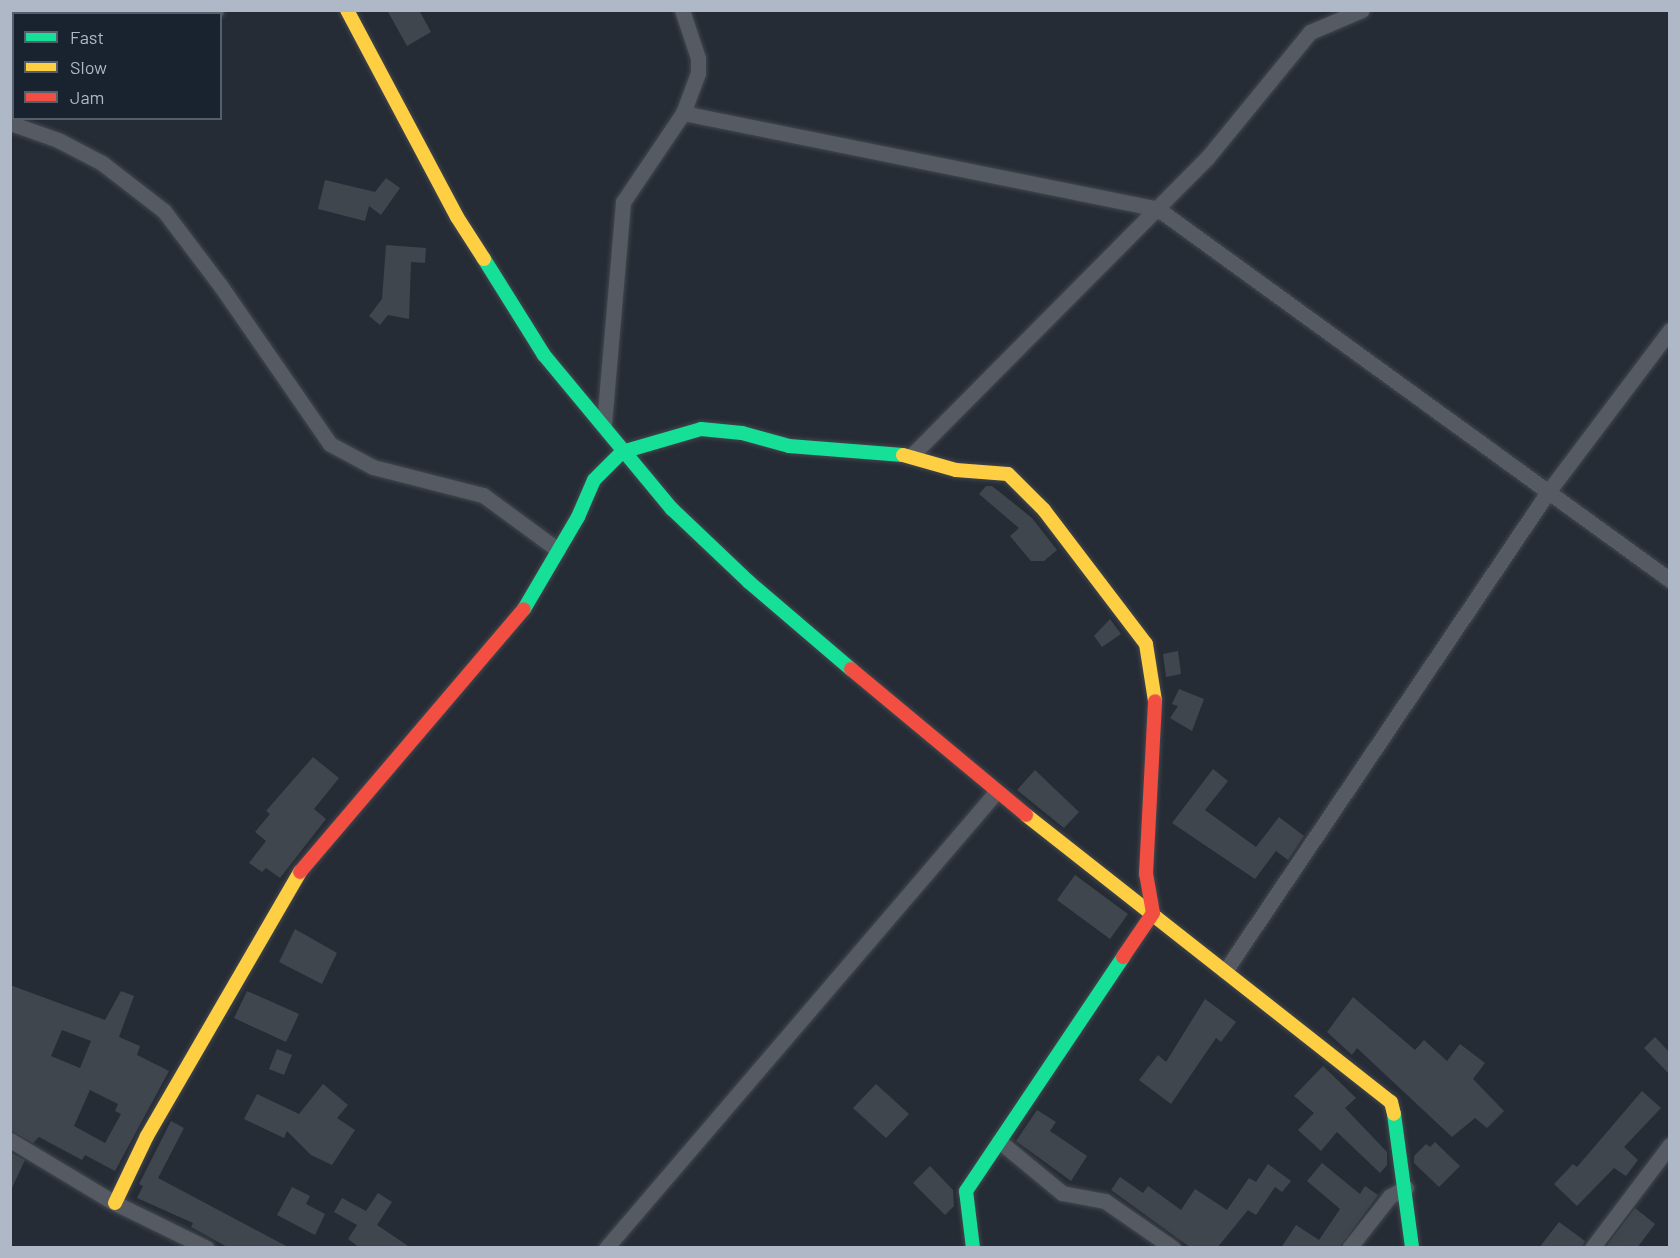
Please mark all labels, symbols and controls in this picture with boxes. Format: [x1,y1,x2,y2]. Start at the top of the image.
legend [12,12,222,120]
text: Fast [70,26,104,48]
text: Slow [70,56,107,78]
text: Jam [70,86,104,108]

